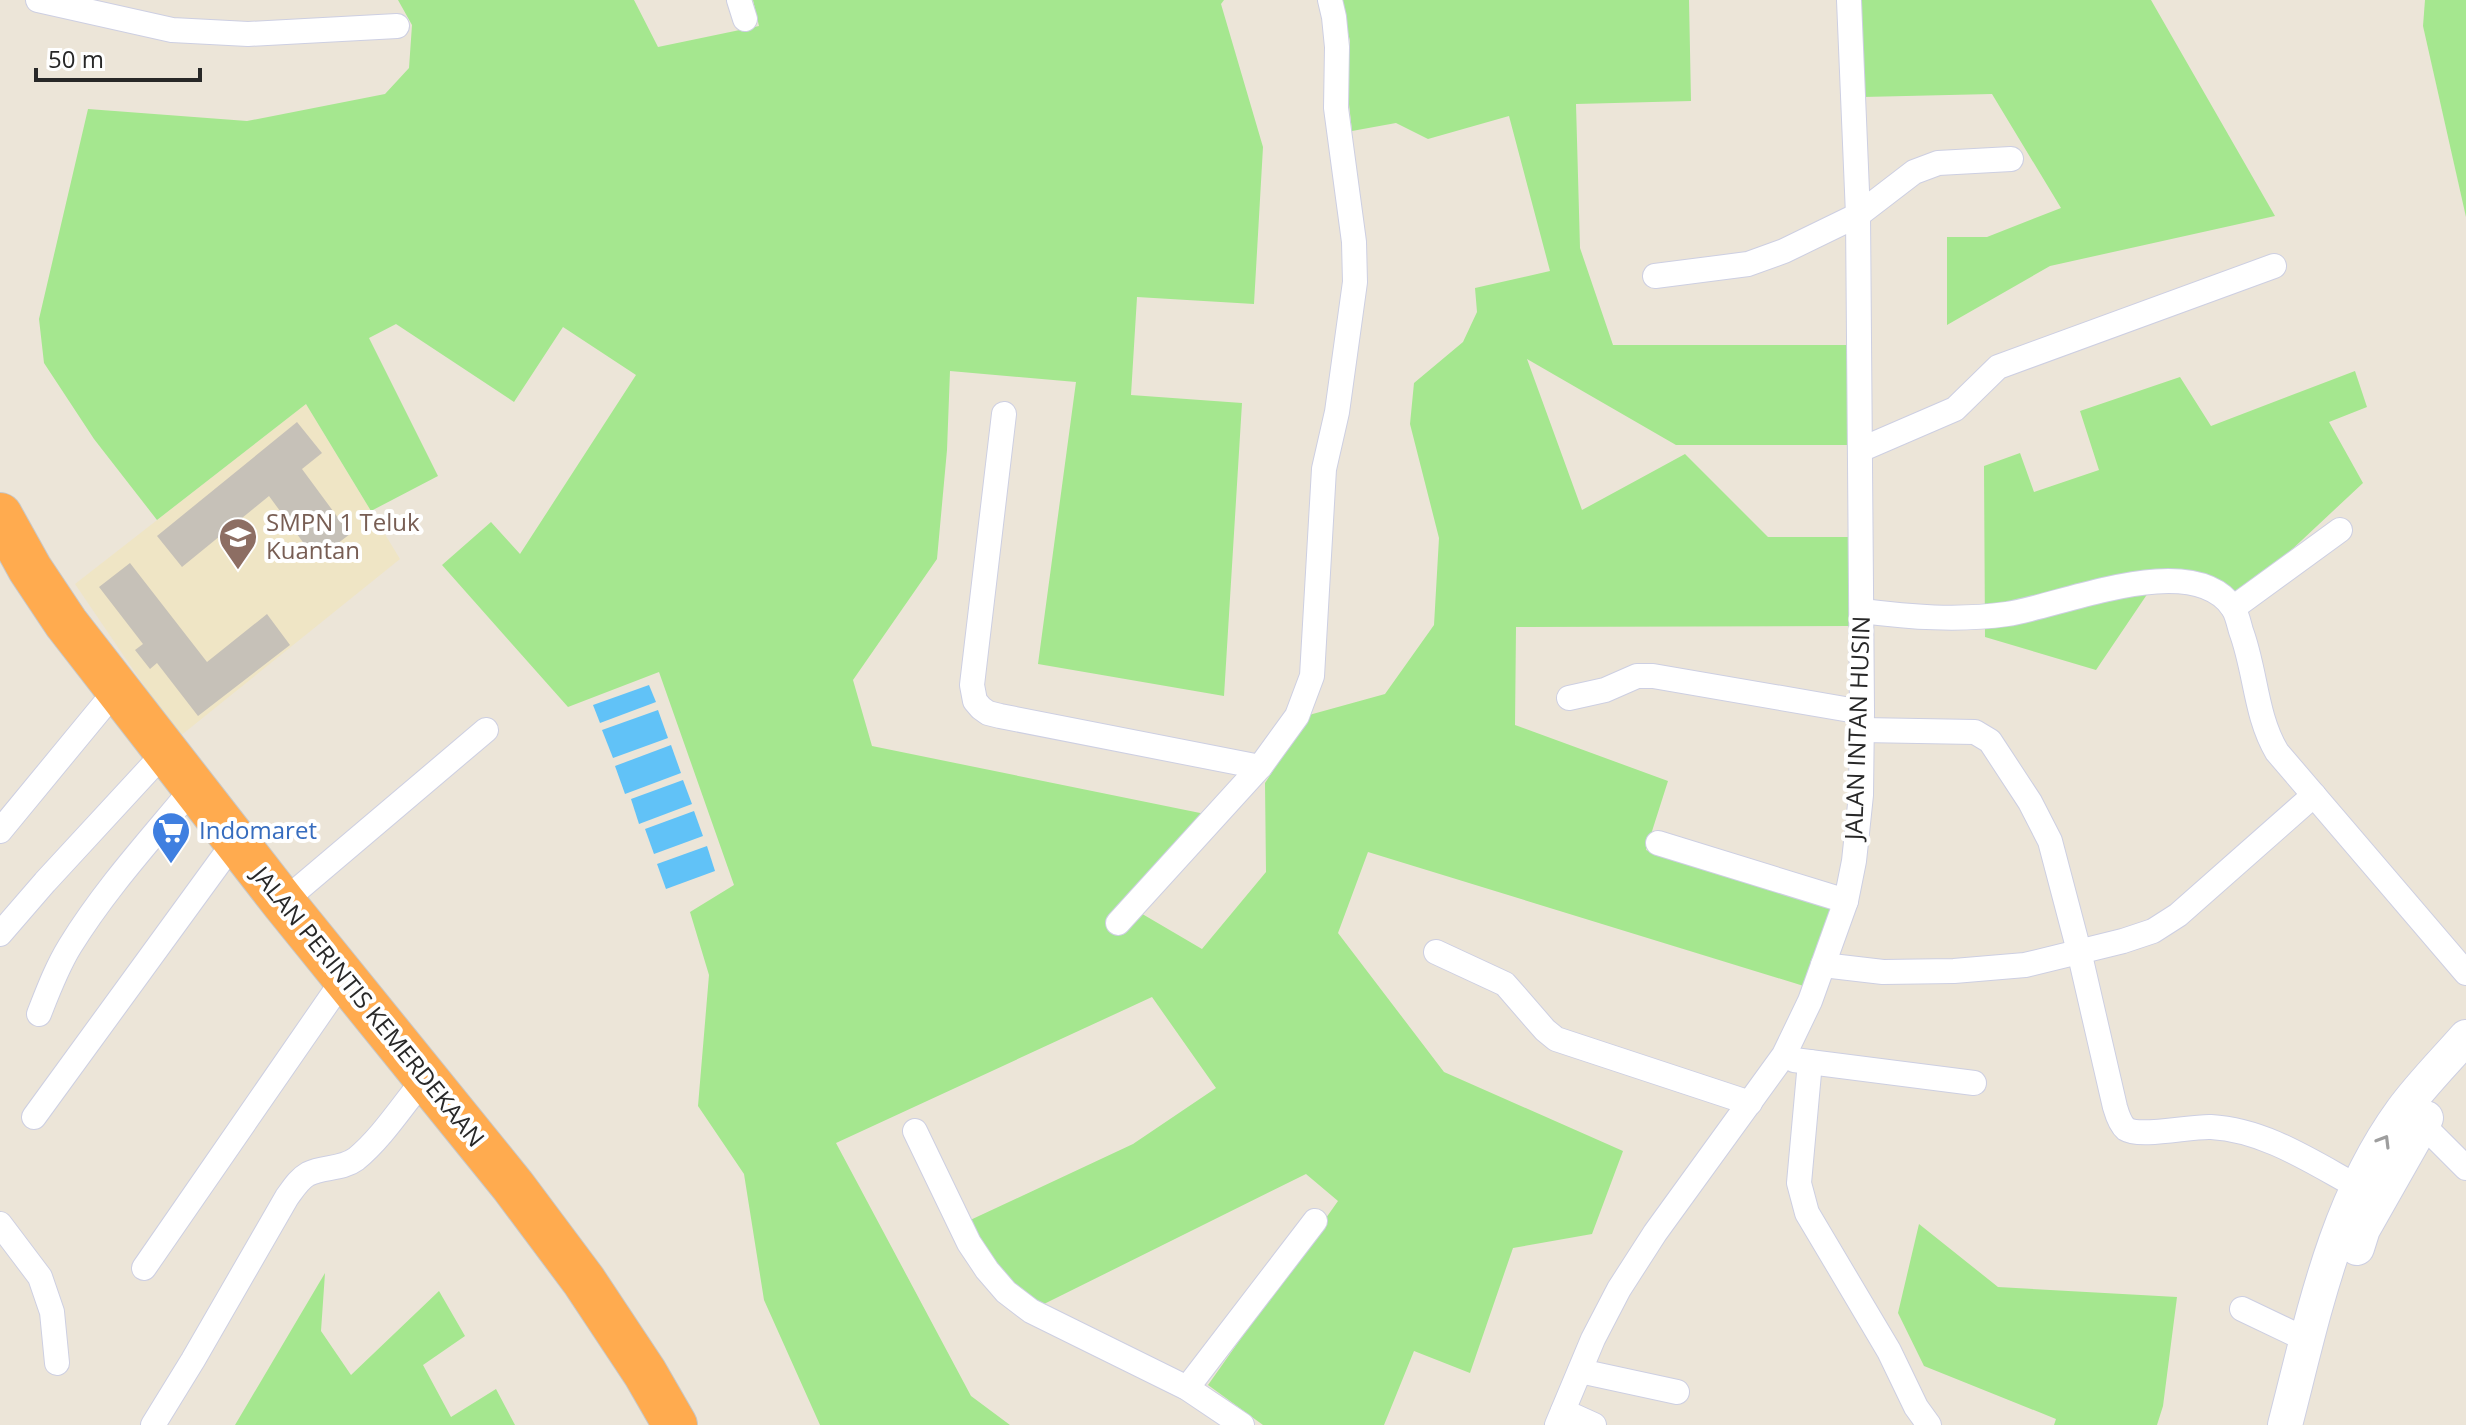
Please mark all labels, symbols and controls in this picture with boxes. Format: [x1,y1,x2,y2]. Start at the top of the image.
scale bar [36,32,200,82]
text: 50 m [48,42,104,75]
place label: SMPN 1 Teluk Kuantan [266,505,420,566]
school or university icon: SMPN 1 Teluk Kuantan [217,516,259,571]
street label: JALAN INTAN HUSIN [1836,615,1877,843]
supermarket icon: Indomaret [150,810,192,865]
place label: Indomaret [199,813,317,846]
street label: JALAN PERINTIS KEMERDEKAAN [244,857,493,1153]
one-way arrow [2374,1135,2390,1150]

